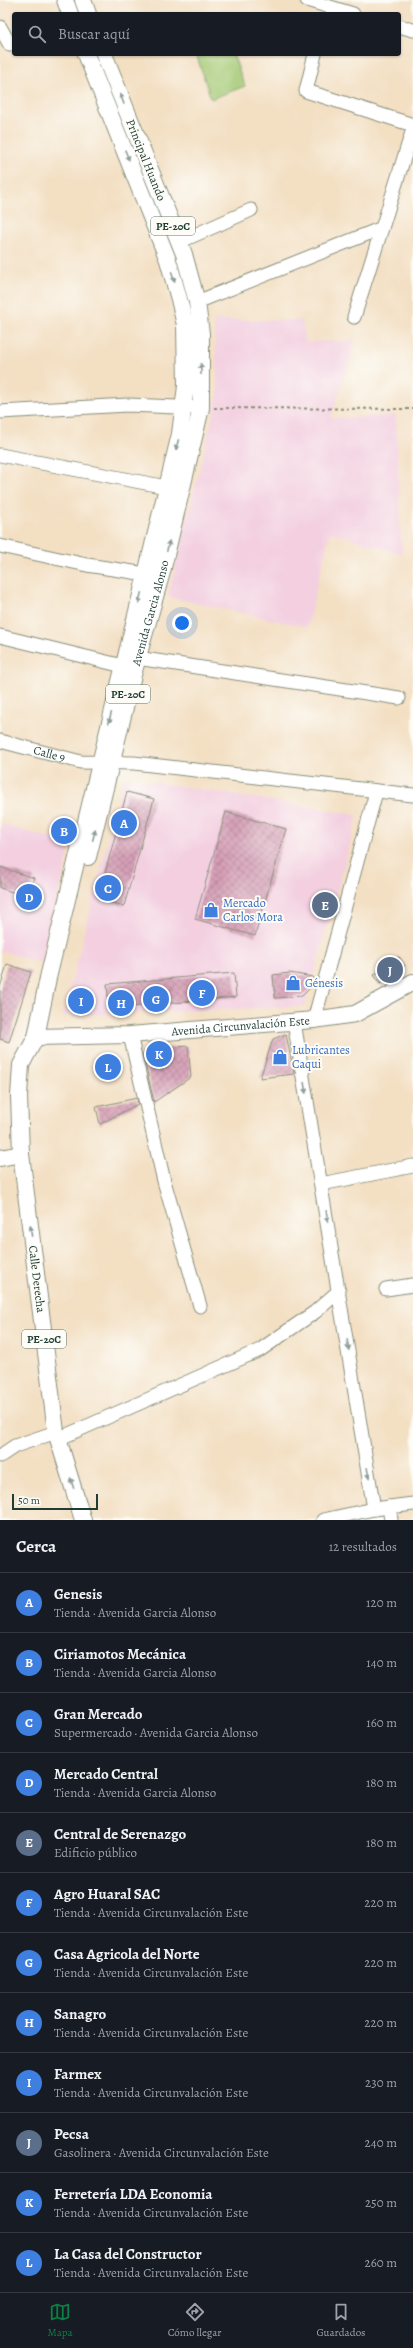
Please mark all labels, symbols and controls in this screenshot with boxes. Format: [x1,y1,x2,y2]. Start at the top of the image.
search box [12,12,401,56]
icon: search [26,23,48,45]
text: Buscar aquí [58,24,130,44]
one-way arrow [118,92,124,104]
street label: Principal Huando [122,117,170,203]
one-way arrow [124,150,130,162]
road number: PE-20C [151,217,195,235]
one-way arrow [170,271,176,283]
one-way arrow [198,362,204,375]
one-way arrow [174,438,180,451]
one-way arrow [166,540,172,553]
street label: Avenida Garcia Alonso [128,558,173,669]
one-way arrow [136,592,142,604]
your location [172,613,192,633]
road number: PE-20C [106,685,150,703]
one-way arrow [107,712,113,724]
street label: Calle 9 [32,742,67,766]
pin: A [111,808,137,838]
pin: B [51,816,77,846]
one-way arrow [91,828,97,841]
pin: C [95,873,121,903]
pin: D [16,882,42,912]
pin: E [312,890,338,920]
place label: Mercado Carlos Mora [223,895,283,925]
shop icon: Mercado Carlos Mora [202,901,220,919]
pin: J [377,955,403,985]
shop icon: Génesis [284,974,302,992]
place label: Génesis [305,975,343,991]
pin: F [189,978,215,1008]
pin: G [143,984,169,1014]
pin: I [68,986,94,1016]
pin: H [108,988,134,1018]
street label: Avenida Circunvalación Este [170,1012,310,1040]
pin: K [146,1039,172,1069]
place label: Lubricantes Caqui [292,1042,350,1072]
shop icon: Lubricantes Caqui [271,1048,289,1066]
pin: L [95,1052,121,1082]
one-way arrow [302,1082,308,1094]
one-way arrow [324,1210,330,1222]
one-way arrow [27,1225,34,1237]
street label: Calle Derecha [25,1245,49,1314]
road number: PE-20C [22,1330,66,1348]
one-way arrow [345,1338,351,1351]
one-way arrow [365,1467,371,1479]
one-way arrow [68,1476,74,1488]
scale bar [12,1492,98,1511]
text: 50 m [18,1493,40,1508]
text: Cerca [16,1535,56,1558]
text: 12 resultados [329,1538,397,1555]
text: Genesis [54,1584,103,1604]
text: A [25,1594,33,1611]
text: 120 m [366,1594,397,1611]
text: Tienda · Avenida Garcia Alonso [54,1604,216,1621]
text: Ciriamotos Mecánica [54,1644,186,1664]
text: B [25,1654,33,1671]
text: 140 m [366,1654,397,1671]
text: Tienda · Avenida Garcia Alonso [54,1664,216,1681]
text: Gran Mercado [54,1704,143,1724]
text: C [25,1714,33,1731]
text: 160 m [366,1714,397,1731]
text: Supermercado · Avenida Garcia Alonso [54,1724,258,1741]
text: Mercado Central [54,1764,158,1784]
text: D [24,1774,34,1791]
text: 180 m [366,1774,397,1791]
text: Tienda · Avenida Garcia Alonso [54,1784,216,1801]
text: Central de Serenazgo [54,1824,186,1844]
text: E [25,1834,33,1851]
text: 180 m [366,1834,397,1851]
text: Edificio público [54,1844,137,1861]
text: Agro Huaral SAC [54,1884,160,1904]
text: F [26,1894,32,1911]
text: 220 m [364,1894,397,1911]
text: Tienda · Avenida Circunvalación Este [54,1904,248,1921]
text: Casa Agricola del Norte [54,1944,200,1964]
text: G [25,1954,33,1971]
text: 220 m [364,1954,397,1971]
text: Tienda · Avenida Circunvalación Este [54,1964,248,1981]
text: Sanagro [54,2004,106,2024]
text: H [24,2014,34,2031]
text: 220 m [364,2014,397,2031]
text: Tienda · Avenida Circunvalación Este [54,2024,248,2041]
text: Farmex [54,2064,102,2084]
text: I [27,2074,31,2091]
text: 230 m [365,2074,397,2091]
text: Tienda · Avenida Circunvalación Este [54,2084,248,2101]
text: Pecsa [54,2124,89,2144]
text: J [27,2134,31,2151]
text: 240 m [365,2134,397,2151]
text: Gasolinera · Avenida Circunvalación Este [54,2144,269,2161]
text: Ferretería LDA Economia [54,2184,213,2204]
text: K [25,2194,33,2211]
text: 250 m [365,2194,397,2211]
text: Tienda · Avenida Circunvalación Este [54,2204,248,2221]
text: La Casa del Constructor [54,2244,202,2264]
text: L [26,2254,32,2271]
text: 260 m [364,2254,397,2271]
text: Tienda · Avenida Circunvalación Este [54,2264,248,2281]
tab: Mapa [47,2301,73,2340]
tab: Cómo llegar [168,2301,222,2340]
tab: Guardados [316,2301,366,2340]

